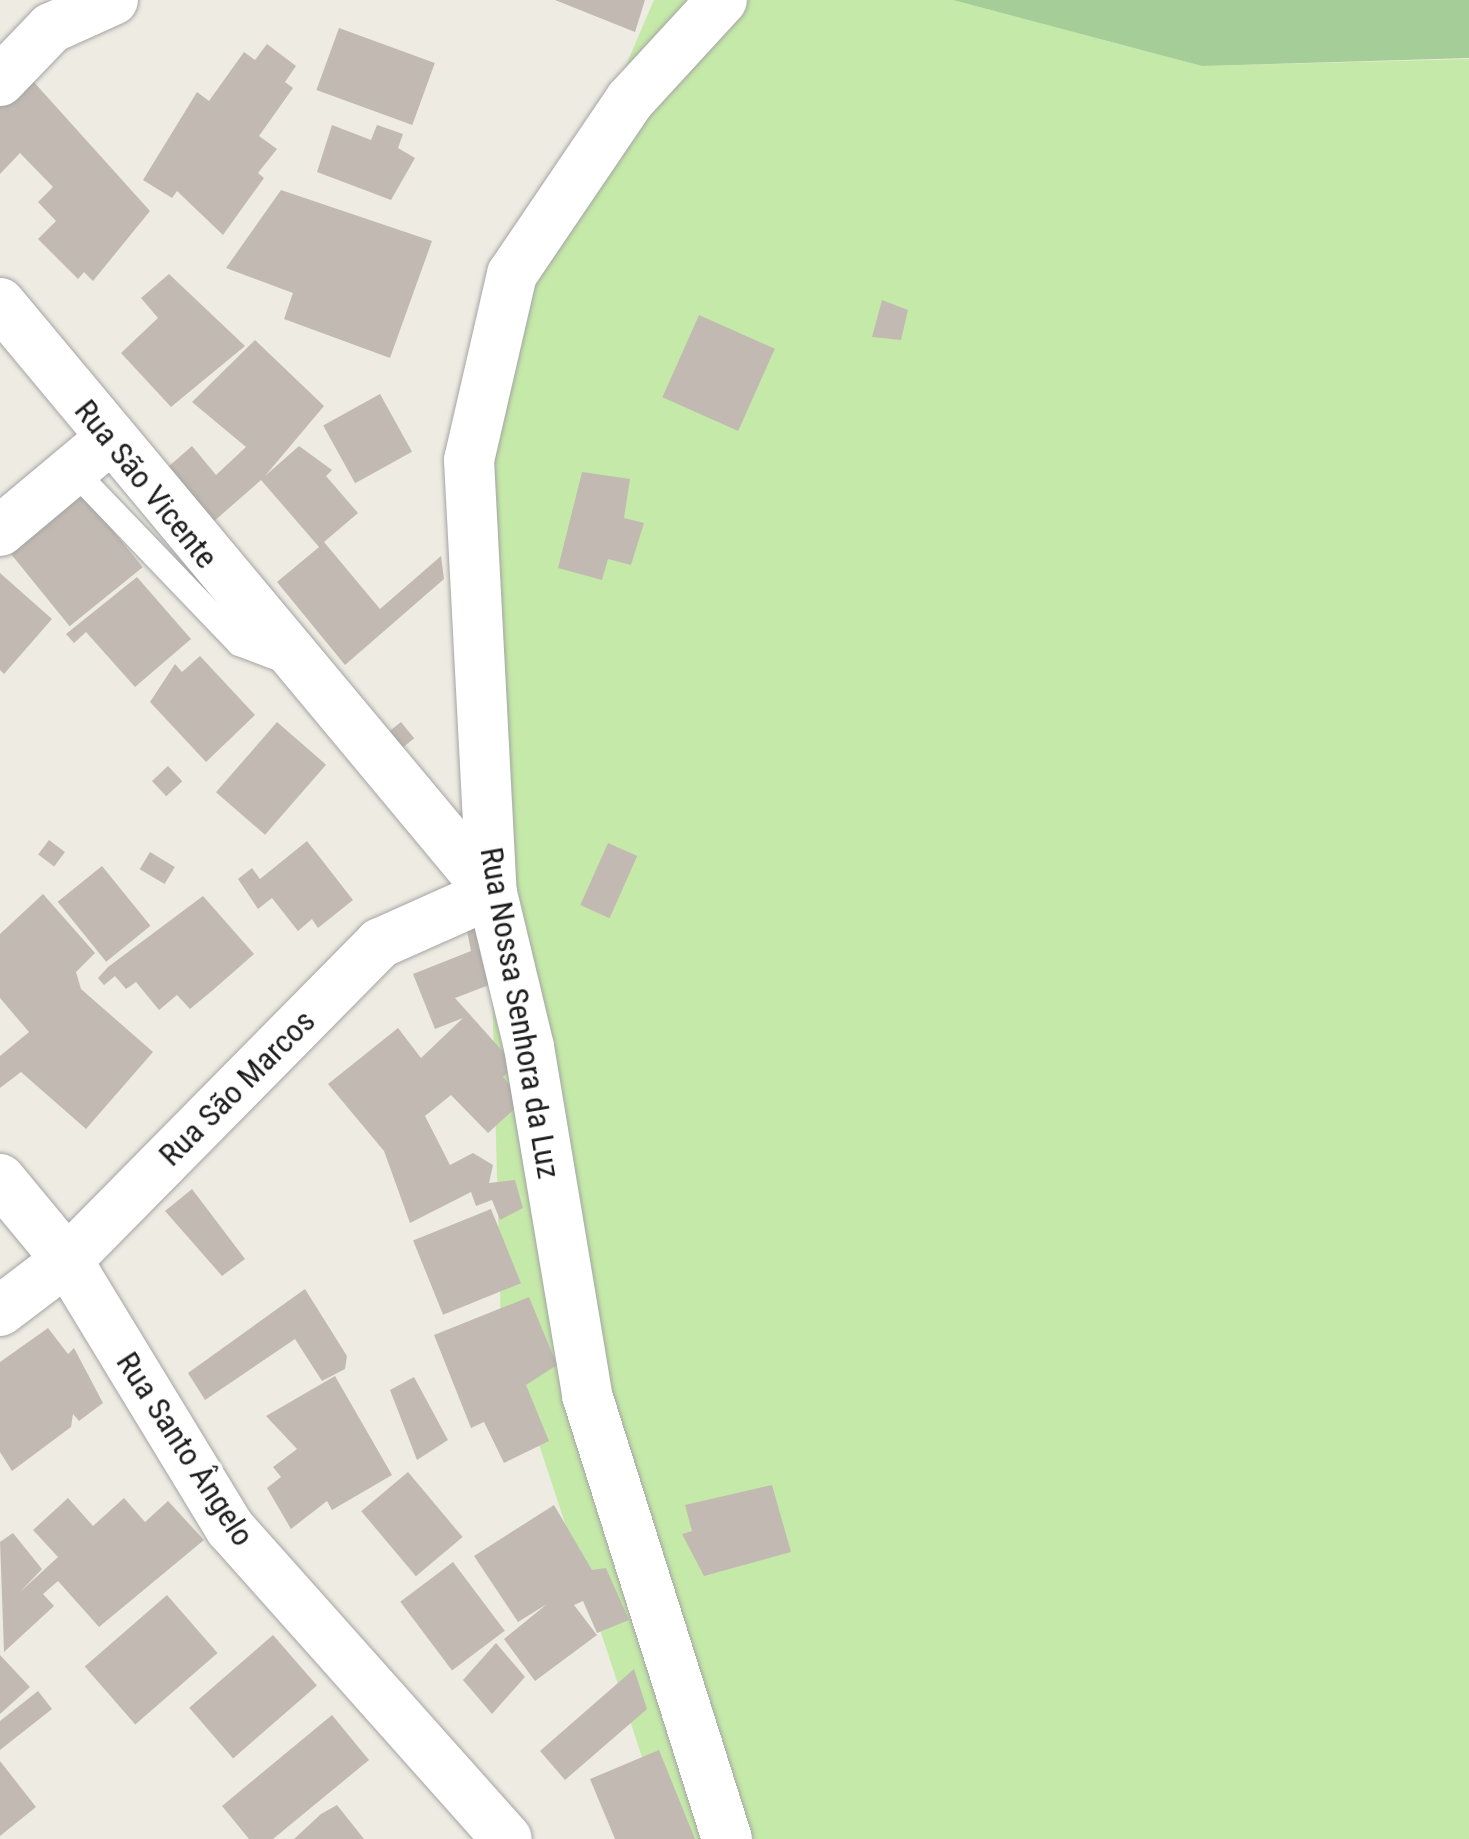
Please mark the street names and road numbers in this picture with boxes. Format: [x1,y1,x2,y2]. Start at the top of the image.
street label: Rua São Vicente [66,392,226,576]
street label: Rua Nossa Senhora da Luz [472,844,568,1182]
street label: Rua São Marcos [151,1002,323,1174]
street label: Rua Santo Ângelo [108,1345,262,1553]

